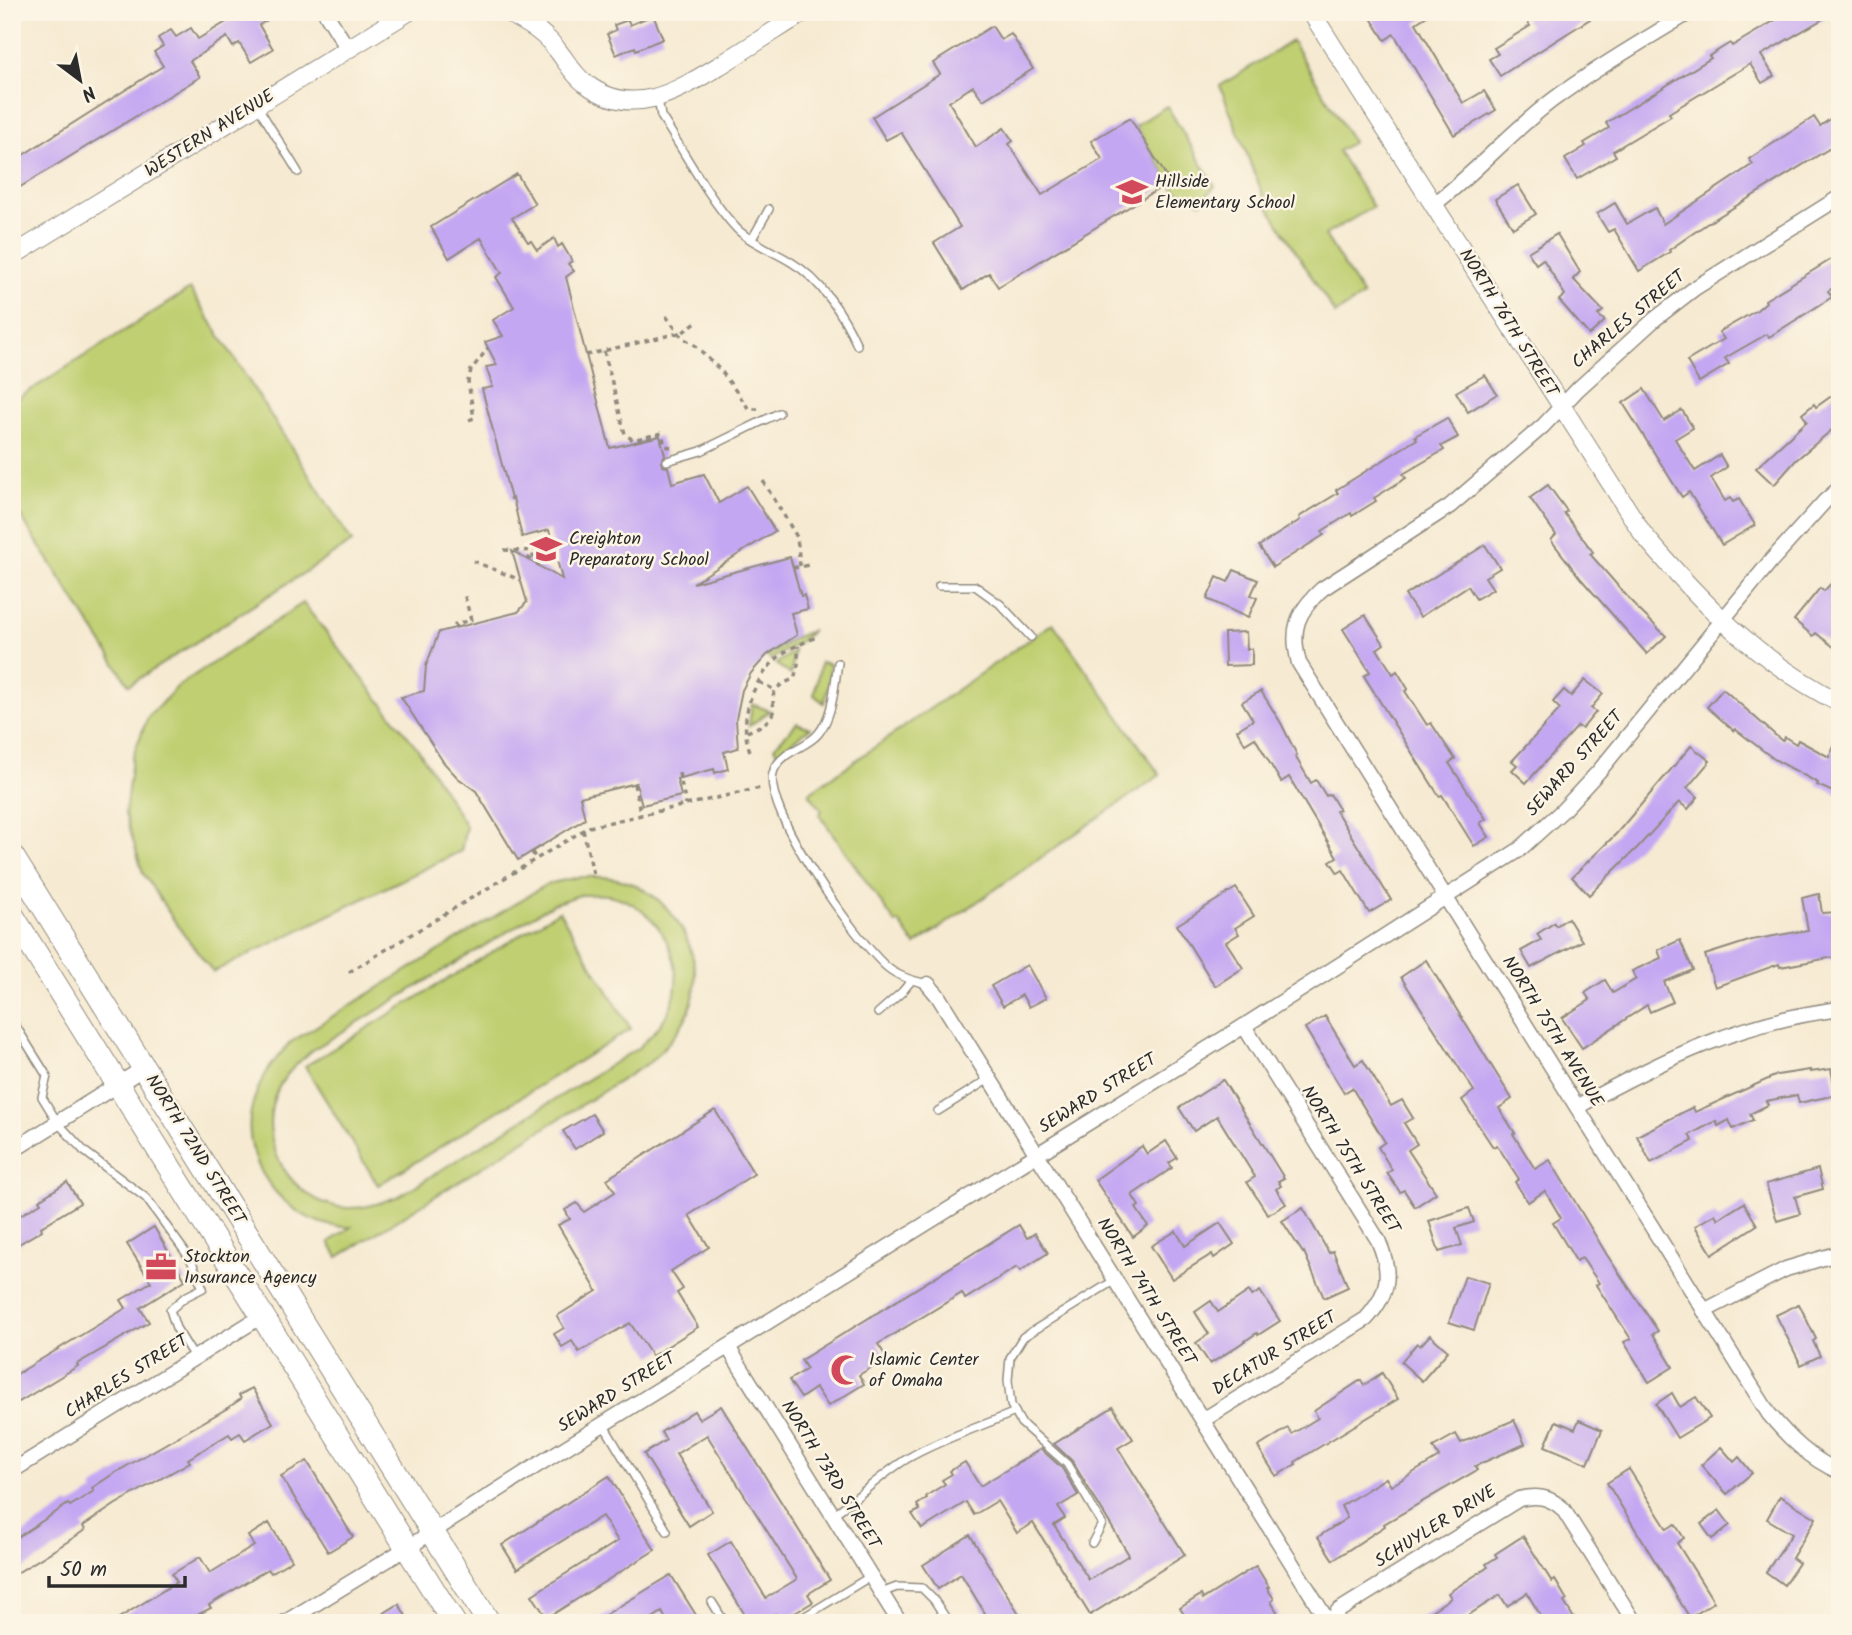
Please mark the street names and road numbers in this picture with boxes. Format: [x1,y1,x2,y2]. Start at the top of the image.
street label: WESTERN AVENUE [139,82,281,186]
street label: NORTH 76TH STREET [1451,243,1566,404]
street label: CHARLES STREET [1565,262,1694,377]
street label: SEWARD STREET [1519,703,1632,824]
street label: NORTH 75TH AVENUE [1494,951,1611,1114]
street label: SEWARD STREET [1033,1045,1164,1142]
street label: NORTH 72ND STREET [137,1069,254,1232]
street label: NORTH 75TH STREET [1293,1080,1408,1241]
street label: NORTH 74TH STREET [1089,1212,1204,1373]
street label: DECATUR STREET [1207,1303,1344,1404]
street label: CHARLES STREET [59,1326,196,1427]
street label: SEWARD STREET [552,1344,683,1441]
street label: NORTH 73RD STREET [772,1395,888,1556]
street label: SCHUYLER DRIVE [1369,1478,1503,1576]

